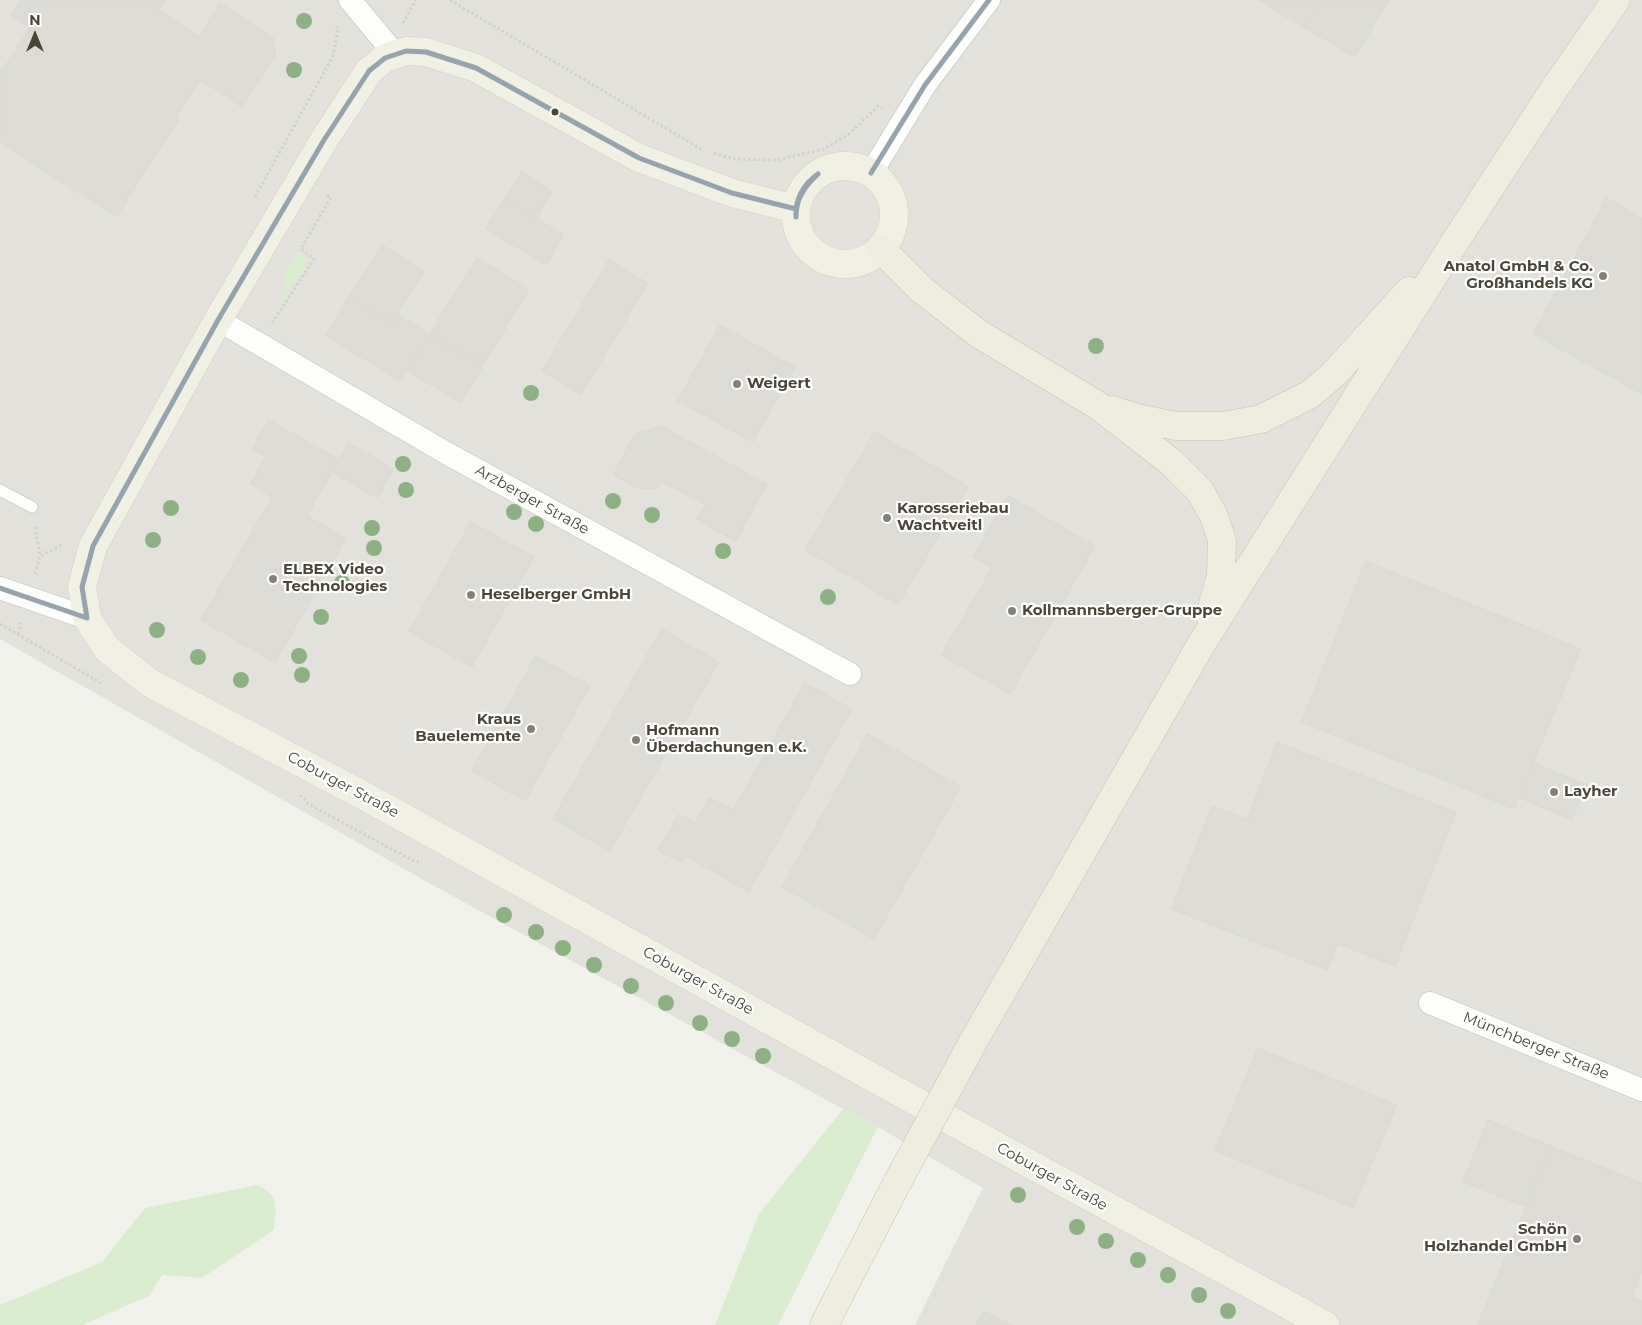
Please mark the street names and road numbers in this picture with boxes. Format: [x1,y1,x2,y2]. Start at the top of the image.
street label: Arzberger Straße [472,461,592,539]
street label: Coburger Straße [284,748,402,822]
street label: Coburger Straße [640,943,756,1019]
street label: Münchberger Straße [1460,1008,1612,1084]
street label: Coburger Straße [994,1139,1110,1215]

